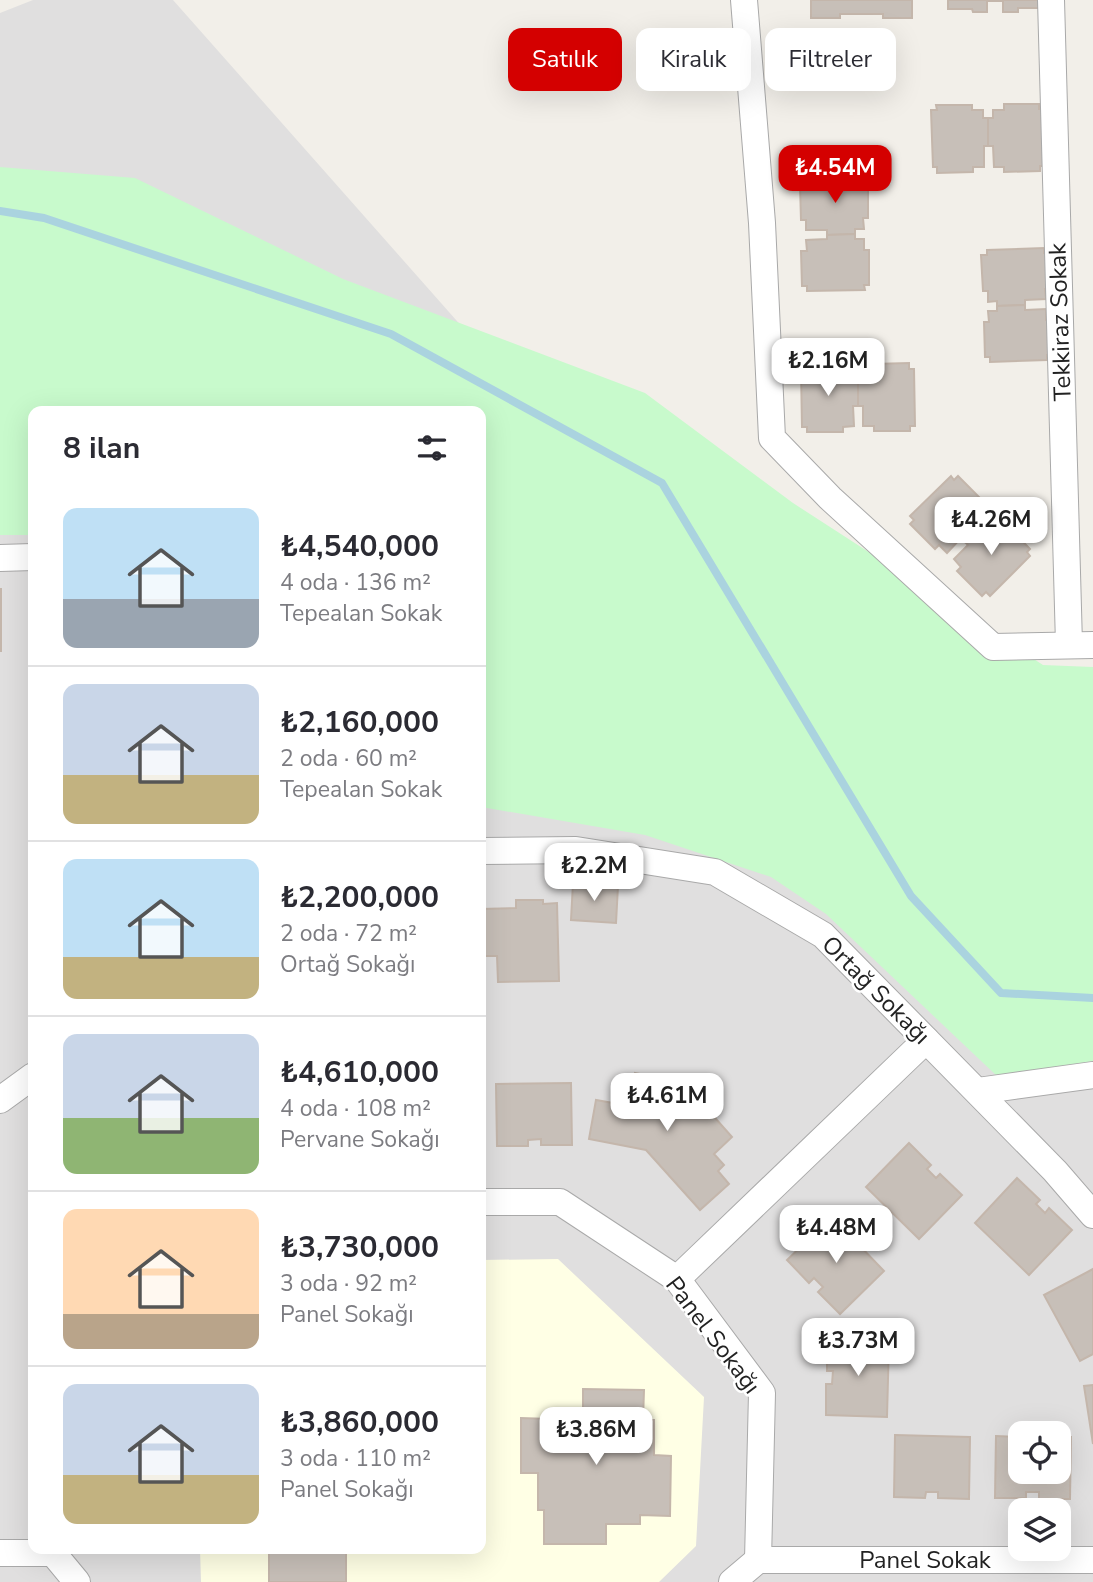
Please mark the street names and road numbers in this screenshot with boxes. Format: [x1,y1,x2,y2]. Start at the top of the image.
street label: Tekkiraz Sokak [1041,241,1079,402]
street label: Ortağ Sokağı [815,929,937,1051]
street label: Panel Sokağı [658,1270,768,1400]
street label: Panel Sokak [859,1544,992,1576]

